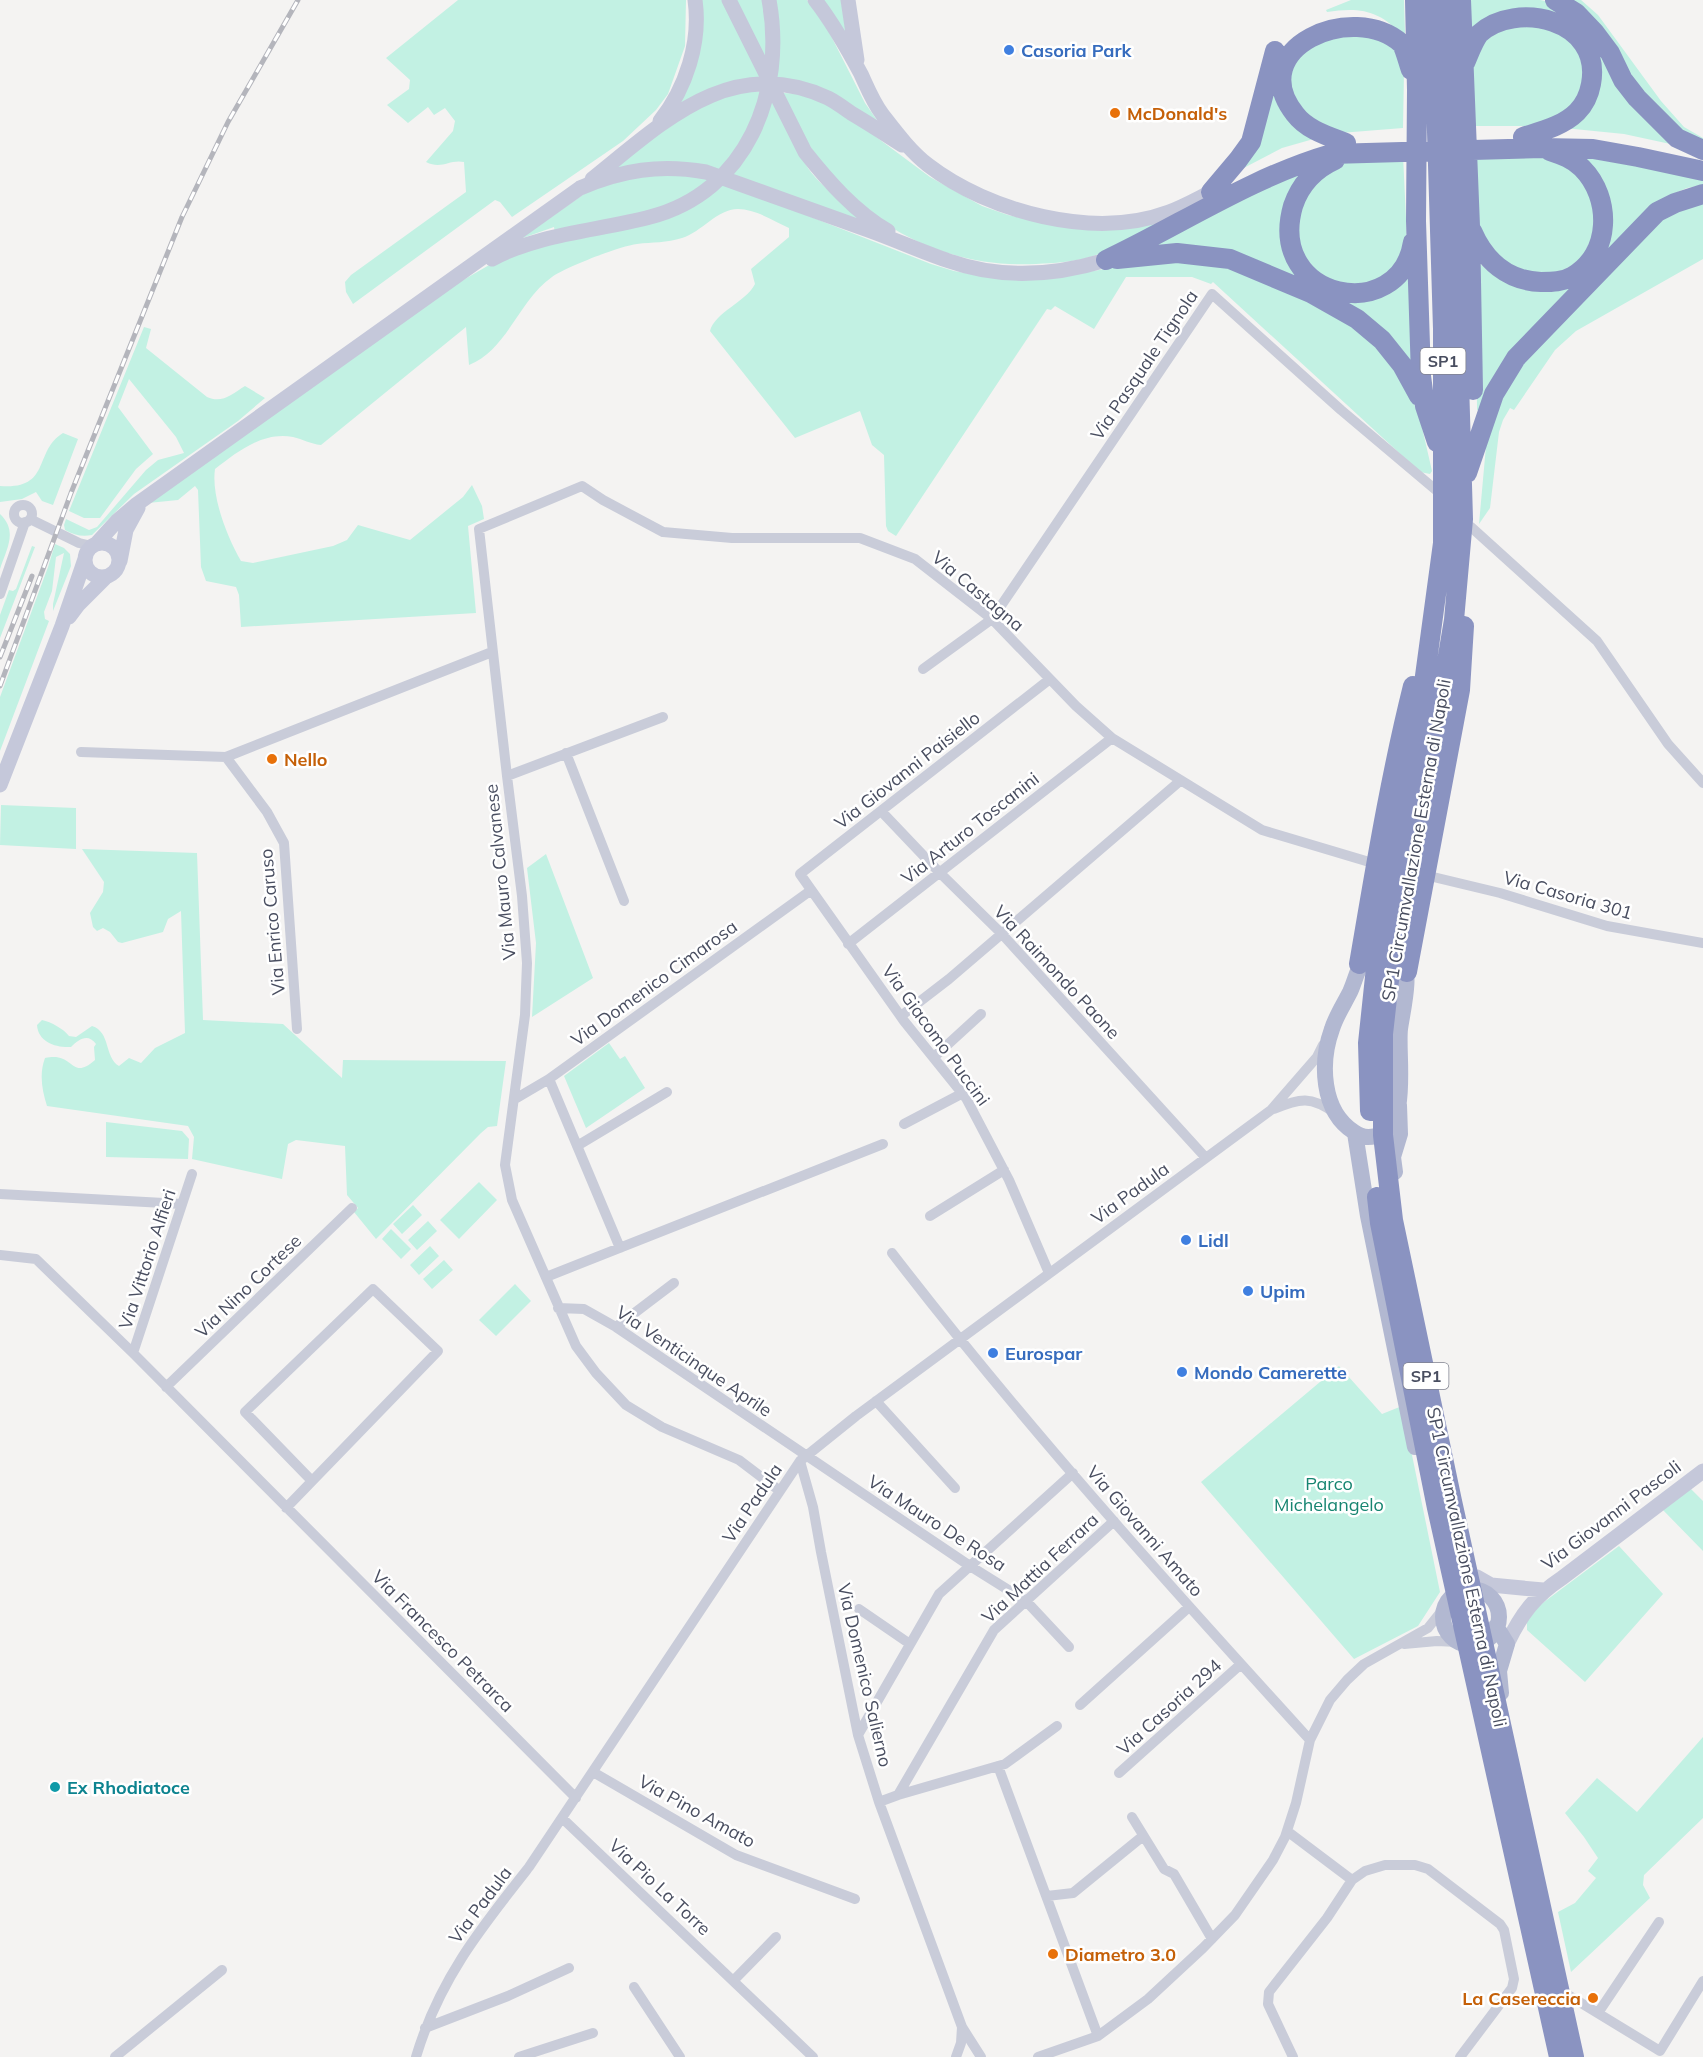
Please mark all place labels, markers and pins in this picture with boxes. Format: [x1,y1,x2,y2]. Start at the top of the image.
place label: Casoria Park [1021,39,1133,62]
marker: Casoria Park [1002,43,1016,57]
place label: McDonald's [1127,102,1227,125]
marker: McDonald's [1108,106,1122,120]
place label: Nello [284,748,328,771]
marker: Nello [265,752,279,766]
place label: Lidl [1198,1229,1229,1252]
marker: Lidl [1179,1233,1193,1247]
place label: Upim [1260,1280,1305,1303]
marker: Upim [1241,1284,1255,1298]
place label: Eurospar [1005,1342,1083,1365]
marker: Eurospar [986,1346,1000,1360]
place label: Mondo Camerette [1194,1361,1347,1384]
marker: Mondo Camerette [1175,1365,1189,1379]
place label: Ex Rhodiatoce [67,1776,190,1799]
marker: Ex Rhodiatoce [48,1780,62,1794]
place label: Diametro 3.0 [1065,1943,1176,1966]
marker: Diametro 3.0 [1046,1947,1060,1961]
place label: La Casereccia [1462,1987,1581,2010]
marker: La Casereccia [1586,1991,1600,2005]

